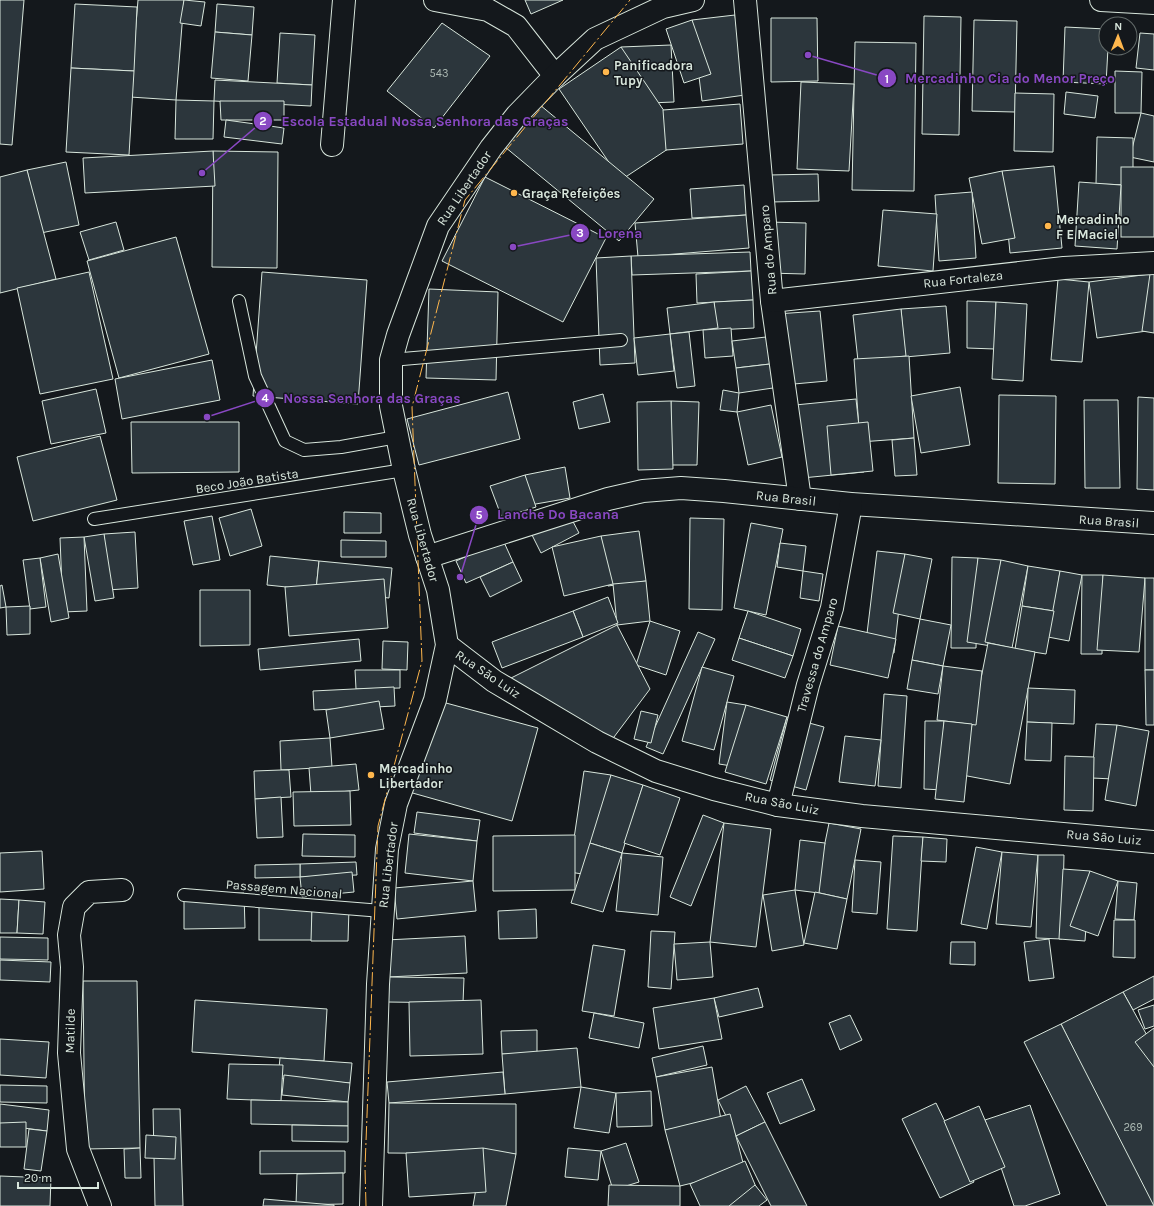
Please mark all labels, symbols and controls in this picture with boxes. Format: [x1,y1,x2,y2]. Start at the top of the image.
north arrow [1098,16,1138,56]
text: N [1114,20,1122,33]
place label: Panificadora Tupy [614,58,693,88]
callout: Mercadinho Cia do Menor Preço [877,65,1122,91]
house number: 543 [430,67,448,80]
marker: Panificadora Tupy [601,67,611,77]
text: Mercadinho Cia do Menor Preço [905,70,1115,87]
text: 1 [885,72,889,86]
callout: Escola Estadual Nossa Senhora das Graças [253,108,576,134]
text: Escola Estadual Nossa Senhora das Graças [282,113,568,130]
text: 2 [259,114,267,128]
street label: Rua Libertador [434,148,495,228]
place label: Graça Refeições [522,186,621,201]
marker: Graça Refeições [509,188,519,198]
street label: Rua do Amparo [757,204,779,296]
place label: Mercadinho F E Maciel [1056,212,1130,242]
callout: Lorena [570,220,650,246]
marker: Mercadinho F E Maciel [1043,221,1053,231]
text: Lorena [598,225,642,242]
text: 3 [576,226,584,240]
street label: Rua Fortaleza [922,267,1004,291]
callout: Nossa Senhora das Graças [255,385,469,411]
text: Nossa Senhora das Graças [283,390,461,407]
text: 4 [261,391,269,405]
street label: Beco João Batista [194,465,300,497]
street label: Rua Brasil [755,487,817,509]
street label: Rua Libertador [404,496,442,584]
callout: Lanche Do Bacana [469,502,627,528]
text: Lanche Do Bacana [497,506,619,523]
text: 5 [476,508,483,522]
street label: Rua Brasil [1078,511,1140,531]
street label: Travessa do Amparo [793,596,841,714]
street label: Rua São Luiz [453,647,523,701]
place label: Mercadinho Libertador [379,761,453,791]
marker: Mercadinho Libertador [366,770,376,780]
street label: Rua São Luiz [744,788,820,818]
street label: Rua Libertador [375,821,401,909]
street label: Rua São Luiz [1066,826,1142,848]
street label: Passagem Nacional [225,876,343,902]
street label: Matilde [62,1008,78,1054]
house number: 269 [1123,1121,1143,1134]
scale bar [18,1164,98,1190]
text: 20 m [24,1171,52,1185]

